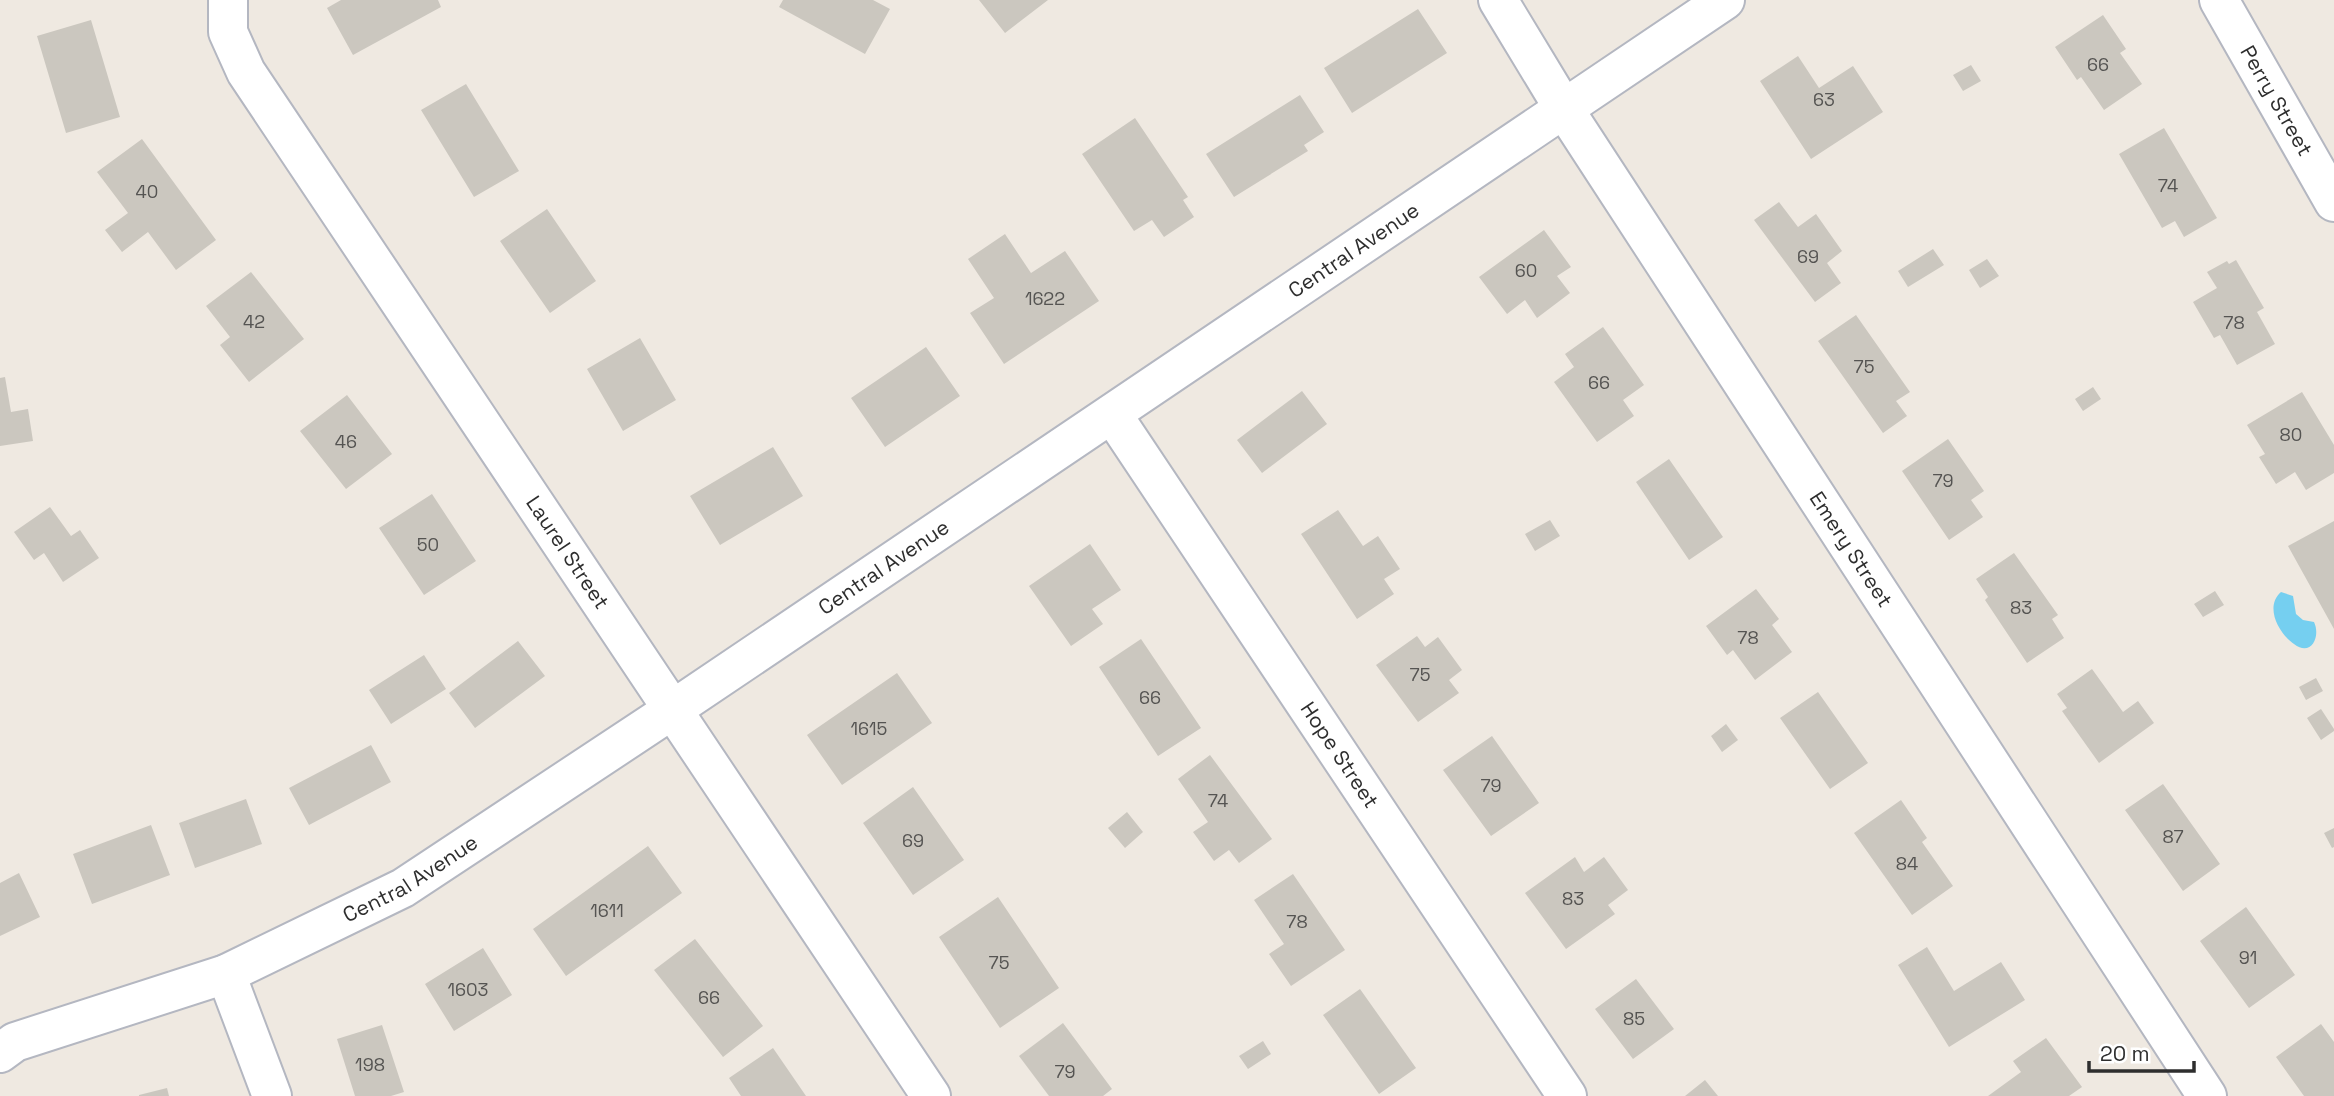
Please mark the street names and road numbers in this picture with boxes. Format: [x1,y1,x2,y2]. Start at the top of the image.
street label: Perry Street [2235,40,2319,161]
street label: Central Avenue [1283,196,1424,304]
street label: Emery Street [1804,486,1899,612]
street label: Laurel Street [520,490,615,614]
street label: Central Avenue [813,513,954,621]
street label: Hope Street [1295,696,1385,813]
street label: Central Avenue [338,828,483,928]

